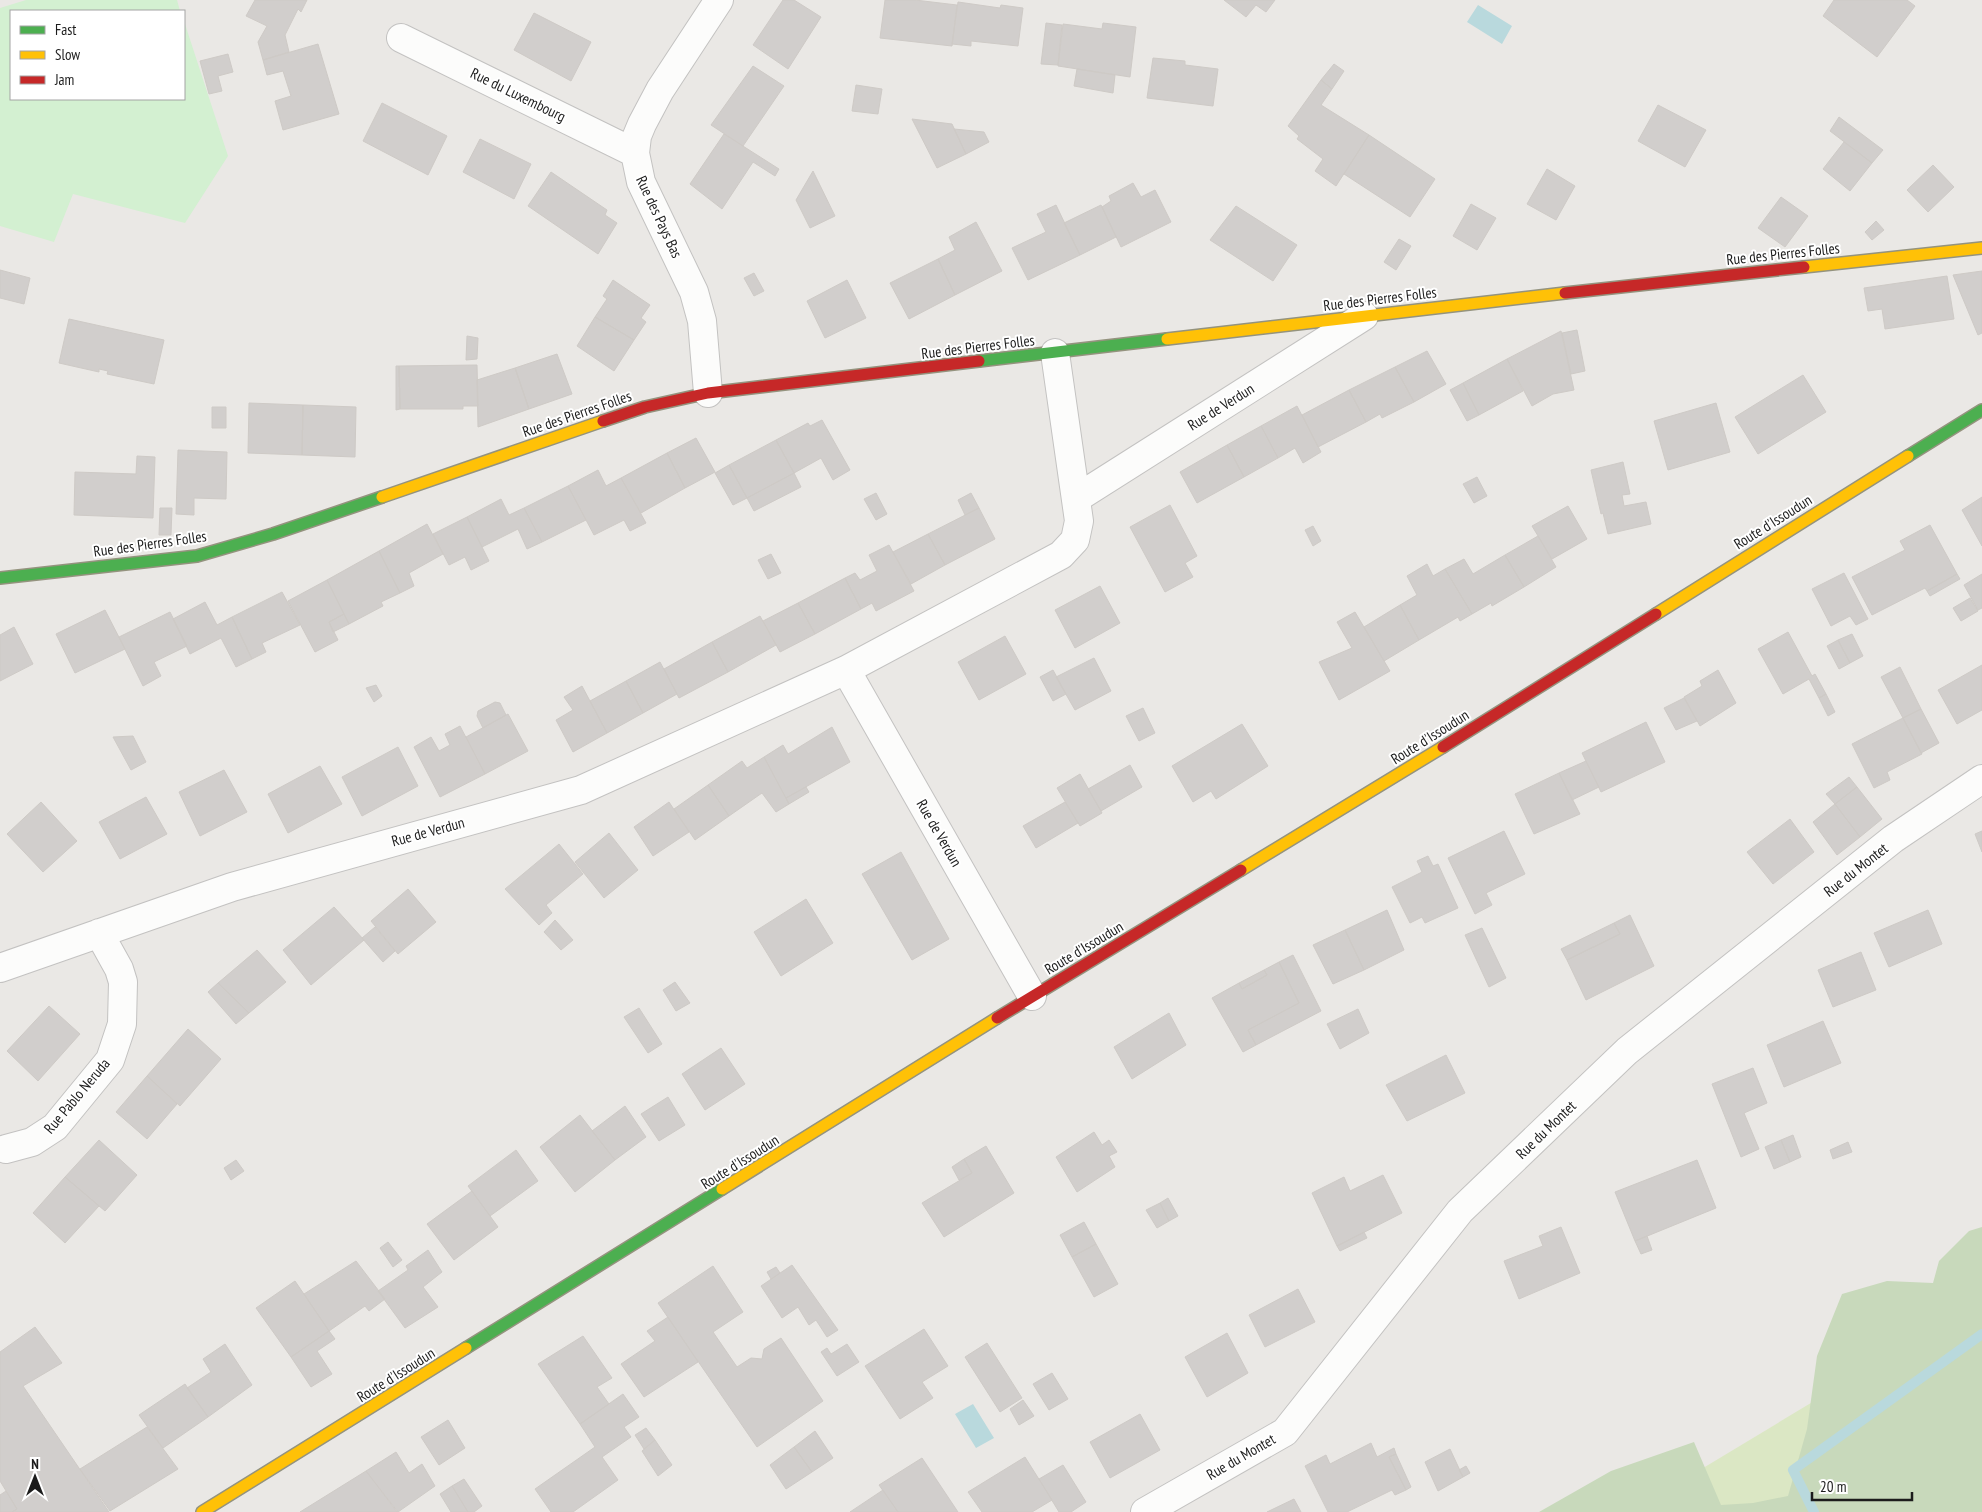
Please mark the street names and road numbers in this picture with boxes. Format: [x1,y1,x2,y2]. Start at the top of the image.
street label: Rue du Luxembourg [467,63,569,126]
street label: Rue des Pays Bas [632,173,687,261]
street label: Rue des Pierres Folles [1725,238,1841,269]
street label: Rue des Pierres Folles [1322,282,1438,315]
street label: Rue des Pierres Folles [920,330,1036,363]
street label: Rue de Verdun [1184,379,1257,434]
street label: Rue des Pierres Folles [520,386,634,441]
street label: Route d'Issoudun [1730,490,1815,553]
street label: Rue des Pierres Folles [92,526,208,561]
street label: Route d'Issoudun [1387,705,1472,768]
street label: Rue de Verdun [913,796,966,870]
street label: Rue de Verdun [389,813,466,850]
street label: Rue du Montet [1820,839,1892,901]
street label: Route d'Issoudun [1041,917,1127,978]
street label: Rue Pablo Neruda [40,1054,114,1137]
street label: Rue du Montet [1512,1096,1580,1163]
street label: Route d'Issoudun [697,1130,782,1193]
street label: Route d'Issoudun [353,1343,438,1406]
street label: Rue du Montet [1203,1429,1279,1484]

